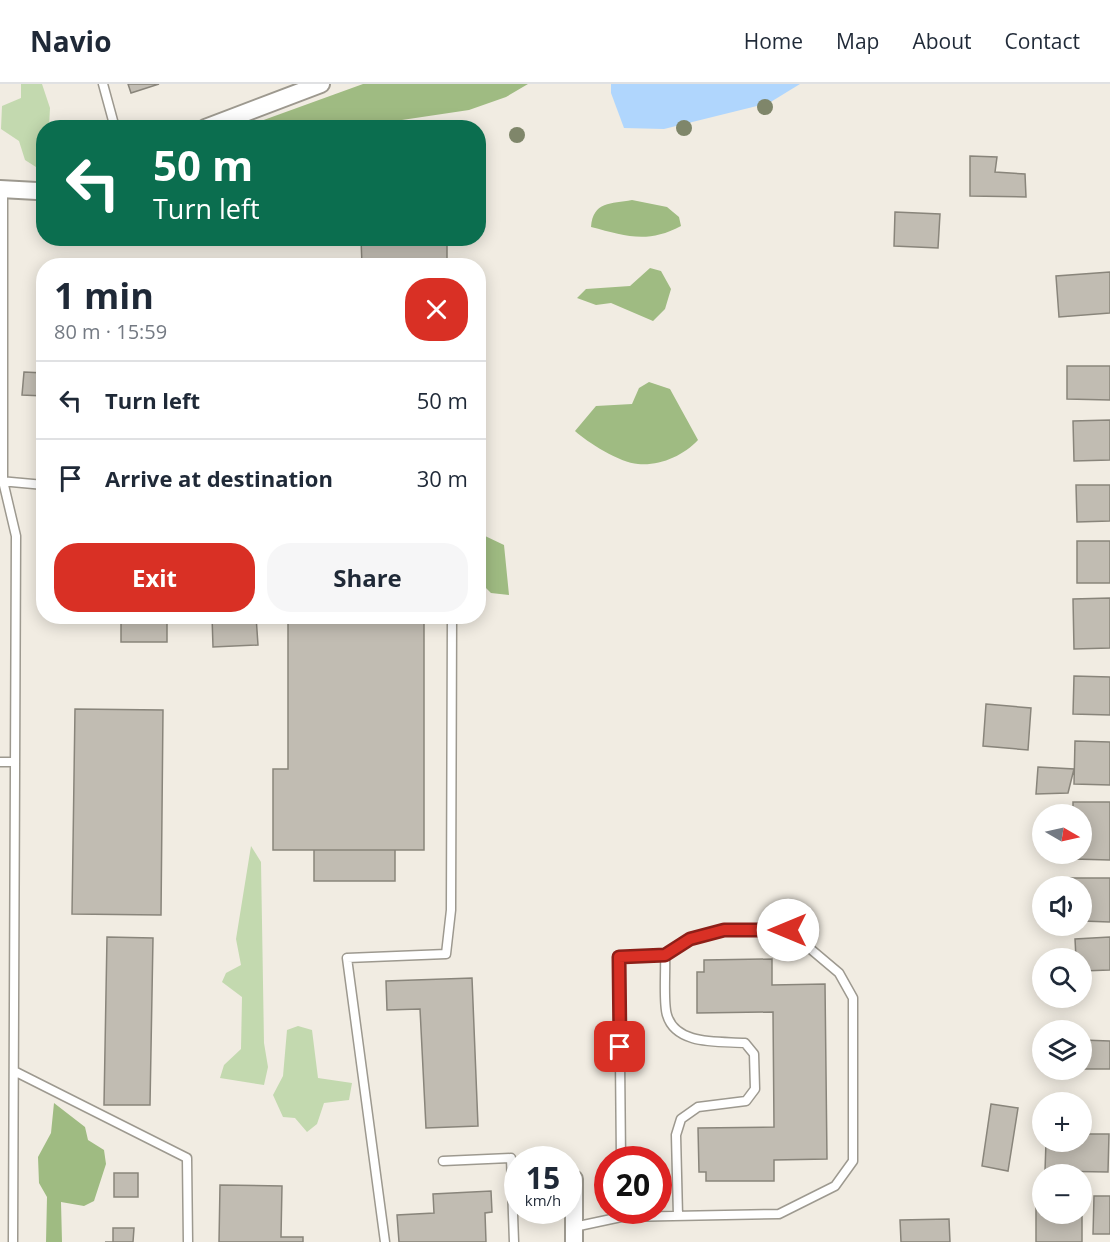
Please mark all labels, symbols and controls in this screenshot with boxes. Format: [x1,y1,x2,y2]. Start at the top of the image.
text: Navio [30,22,111,60]
text: Home [744,27,803,55]
text: Map [836,27,879,55]
text: About [912,27,972,55]
text: Contact [1005,27,1080,55]
text: 50 m [153,136,253,193]
icon: left [54,144,132,222]
text: Turn left [153,190,260,227]
text: 1 min [54,271,154,320]
button: close [405,278,468,341]
text: 80 m · 15:59 [54,318,167,345]
icon: left [54,384,87,417]
text: Turn left [105,385,200,415]
text: 50 m [417,385,468,415]
icon: arrive [54,462,87,495]
text: Arrive at destination [105,463,333,493]
text: 30 m [417,463,468,493]
button: Exit [54,543,255,612]
button: Share [267,543,468,612]
north arrow [1032,804,1092,864]
map controls [1032,804,1092,1224]
button: sound [1032,876,1092,936]
position arrow [756,898,820,962]
button: search [1032,948,1092,1008]
button: layers [1032,1020,1092,1080]
pin [594,1021,645,1072]
icon: arrive [603,1030,636,1063]
button: + [1032,1092,1092,1152]
speed limit sign: 20 [594,1146,672,1224]
text: 15 [526,1157,560,1198]
button: − [1032,1164,1092,1224]
text: km/h [525,1190,561,1210]

